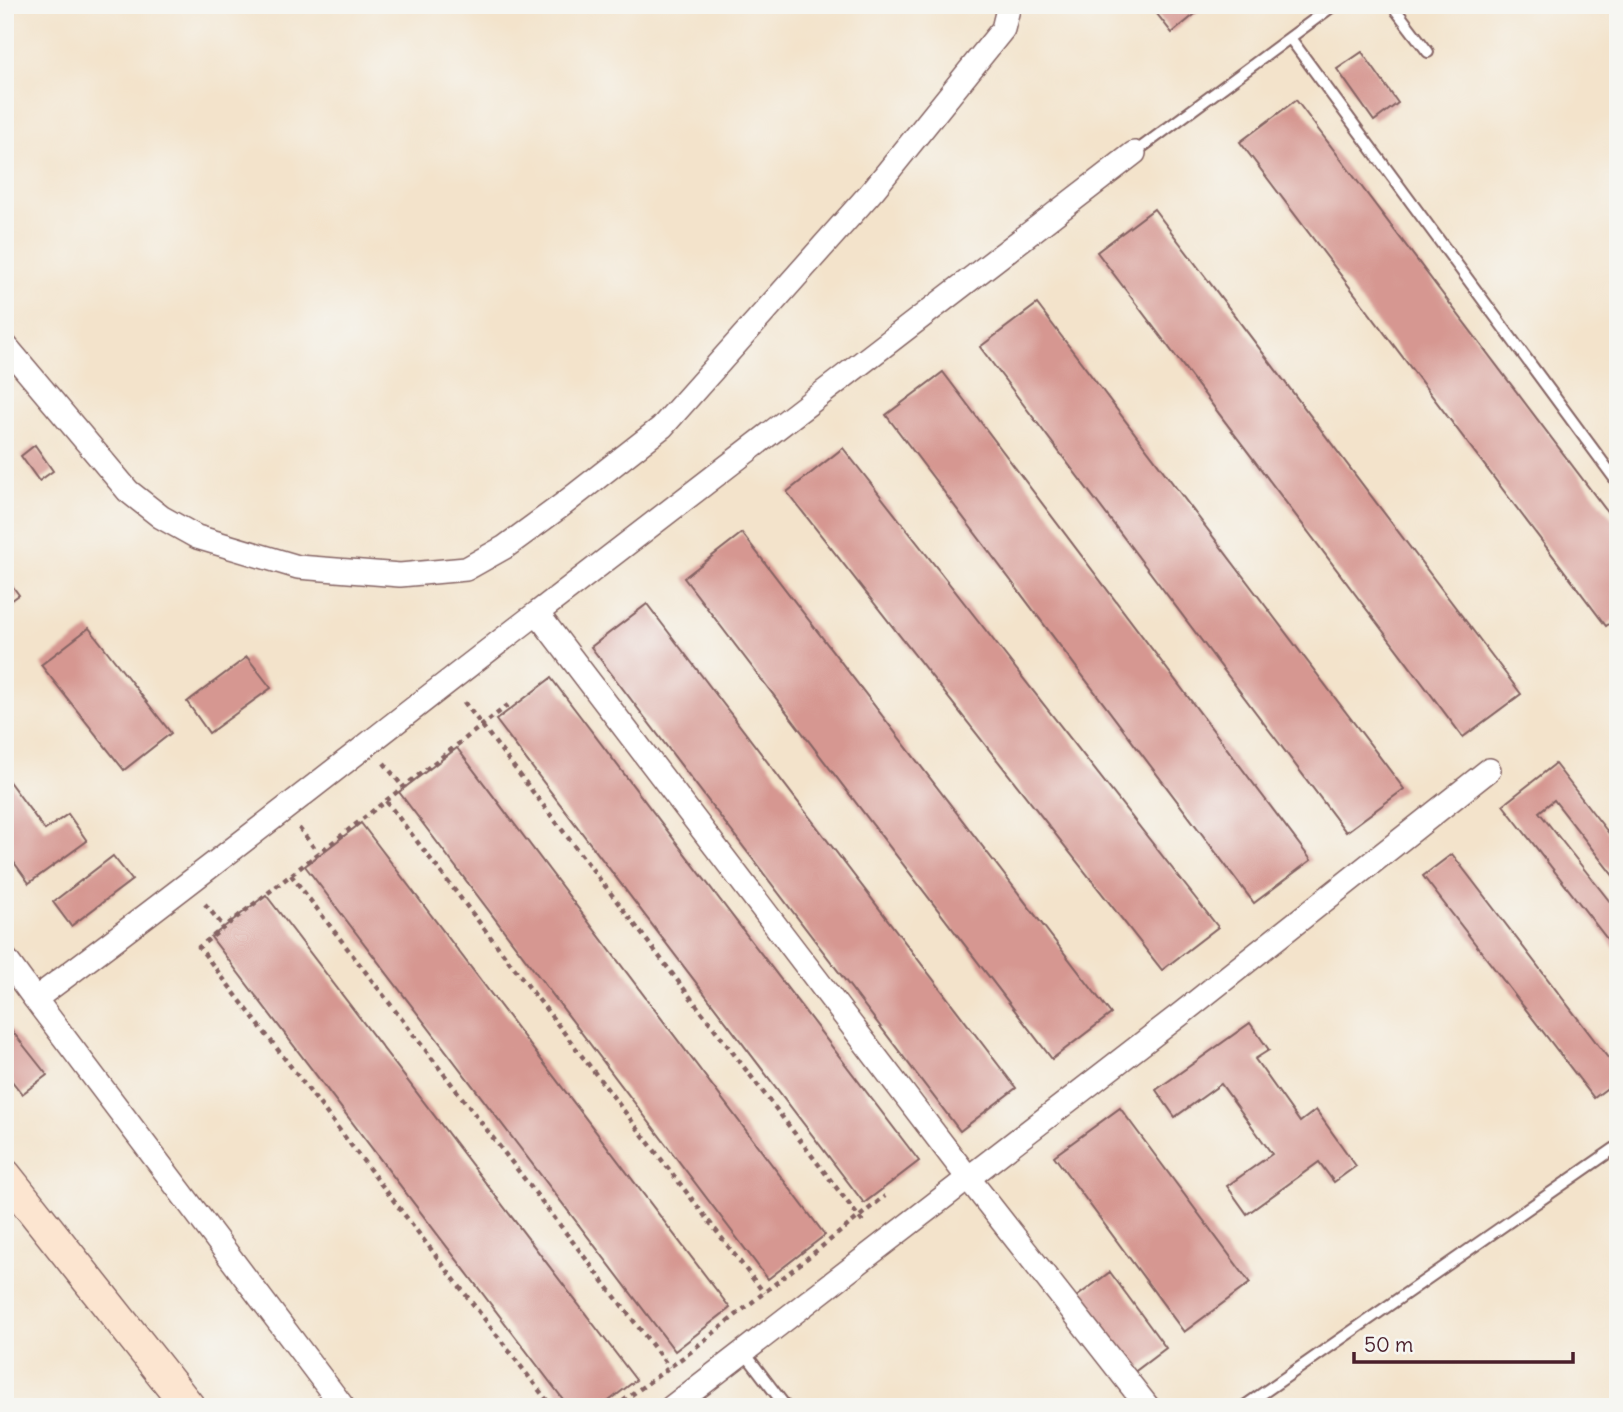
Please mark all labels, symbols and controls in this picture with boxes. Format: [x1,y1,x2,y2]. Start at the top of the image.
scale bar [1354,1321,1572,1365]
text: 50 m [1364,1331,1413,1358]

